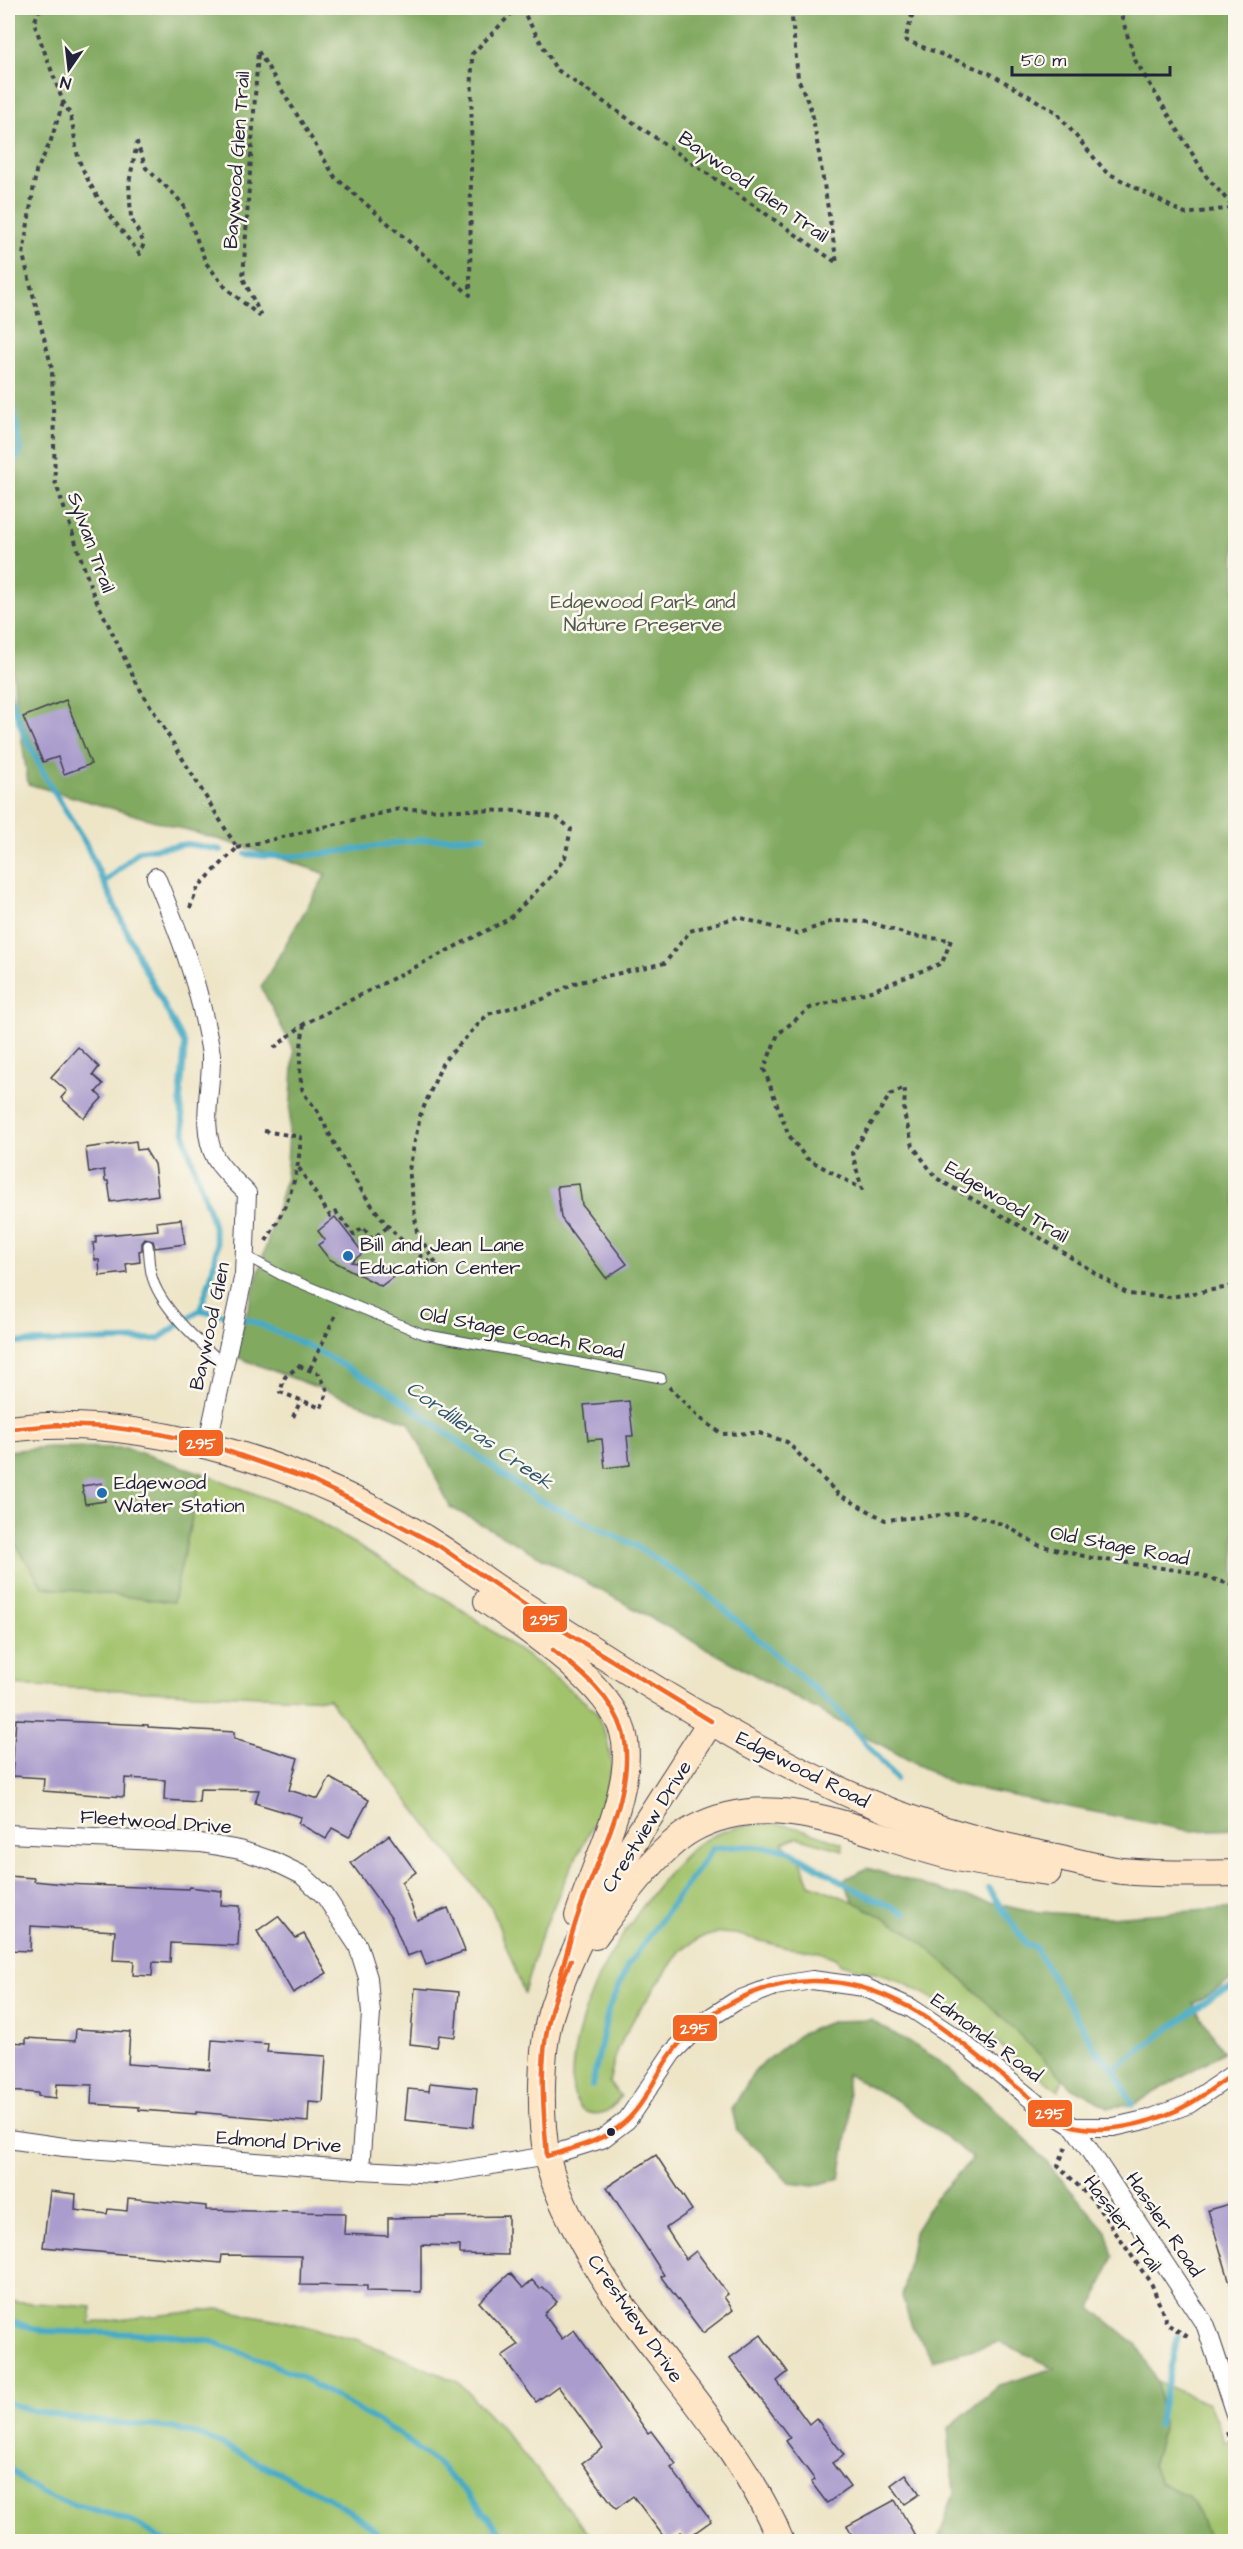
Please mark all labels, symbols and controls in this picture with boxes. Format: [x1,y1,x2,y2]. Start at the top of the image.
north arrow [39,39,99,99]
scale bar [1012,39,1170,77]
text: 50 m [1021,48,1066,73]
street label: Baywood Glen Trail [217,70,258,250]
text: N [58,71,73,94]
street label: Baywood Glen Trail [672,124,834,250]
street label: Sylvan Trail [59,488,122,597]
park label: Edgewood Park and Nature Preserve [551,588,735,639]
street label: Edgewood Trail [939,1154,1074,1251]
place label: Bill and Jean Lane Education Center [360,1231,525,1282]
marker: Bill and Jean Lane Education Center [341,1249,355,1263]
street label: Baywood Glen [183,1260,238,1393]
street label: Old Stage Coach Road [417,1299,626,1367]
water label: Cordilleras Creek [400,1374,560,1498]
line badge: 295 [178,1429,224,1457]
text: 295 [185,1433,216,1455]
place label: Edgewood Water Station [114,1469,244,1520]
marker: Edgewood Water Station [95,1486,109,1500]
street label: Old Stage Road [1048,1519,1192,1574]
line badge: 295 [522,1605,568,1633]
text: 295 [529,1609,560,1631]
street label: Edgewood Road [731,1724,874,1816]
street label: Crestview Drive [595,1755,699,1898]
street label: Fleetwood Drive [79,1803,233,1841]
street label: Edmonds Road [925,1987,1048,2089]
line badge: 295 [672,2014,718,2042]
text: 295 [679,2018,710,2040]
line badge: 295 [1027,2099,1073,2128]
text: 295 [1034,2103,1065,2125]
street label: Edmond Drive [215,2124,343,2160]
unlabelled marker [605,2126,617,2138]
street label: Hassler Road [1119,2166,1210,2283]
street label: Hassler Trail [1076,2169,1168,2278]
street label: Crestview Drive [580,2249,690,2388]

